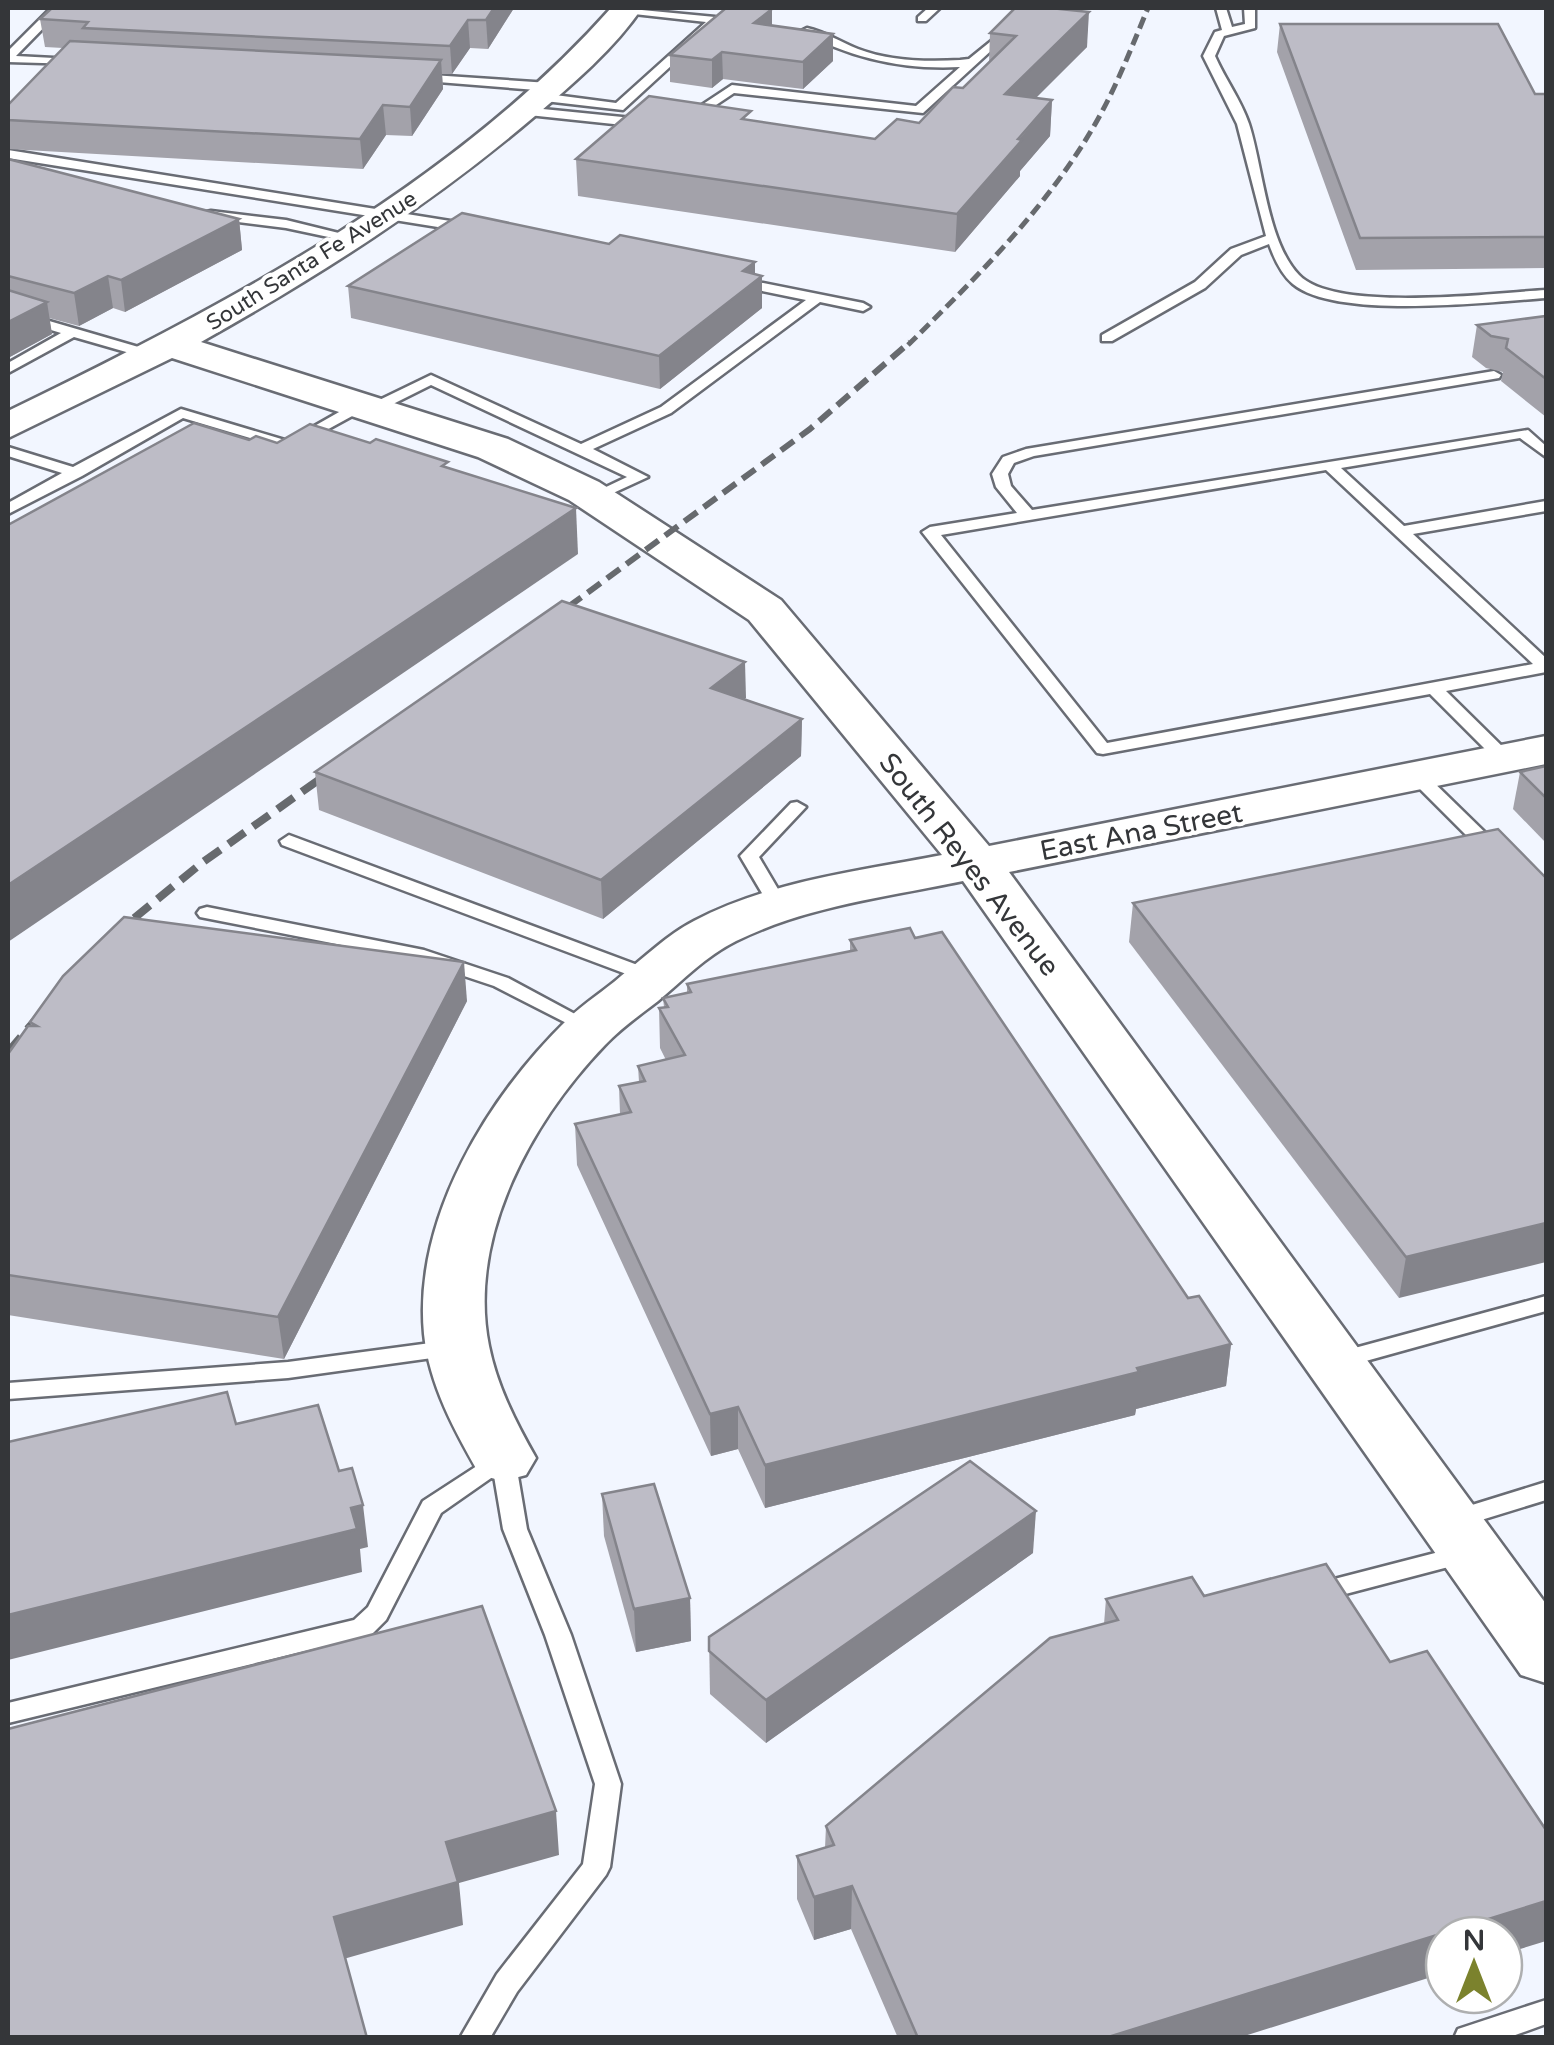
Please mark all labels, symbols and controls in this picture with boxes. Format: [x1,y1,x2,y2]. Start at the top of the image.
street label: South Santa Fe Avenue [202,185,421,336]
street label: South Reyes Avenue [872,746,1067,983]
street label: East Ana Street [1037,796,1246,868]
north arrow [1424,1915,1524,2015]
text: N [1463,1924,1485,1958]

